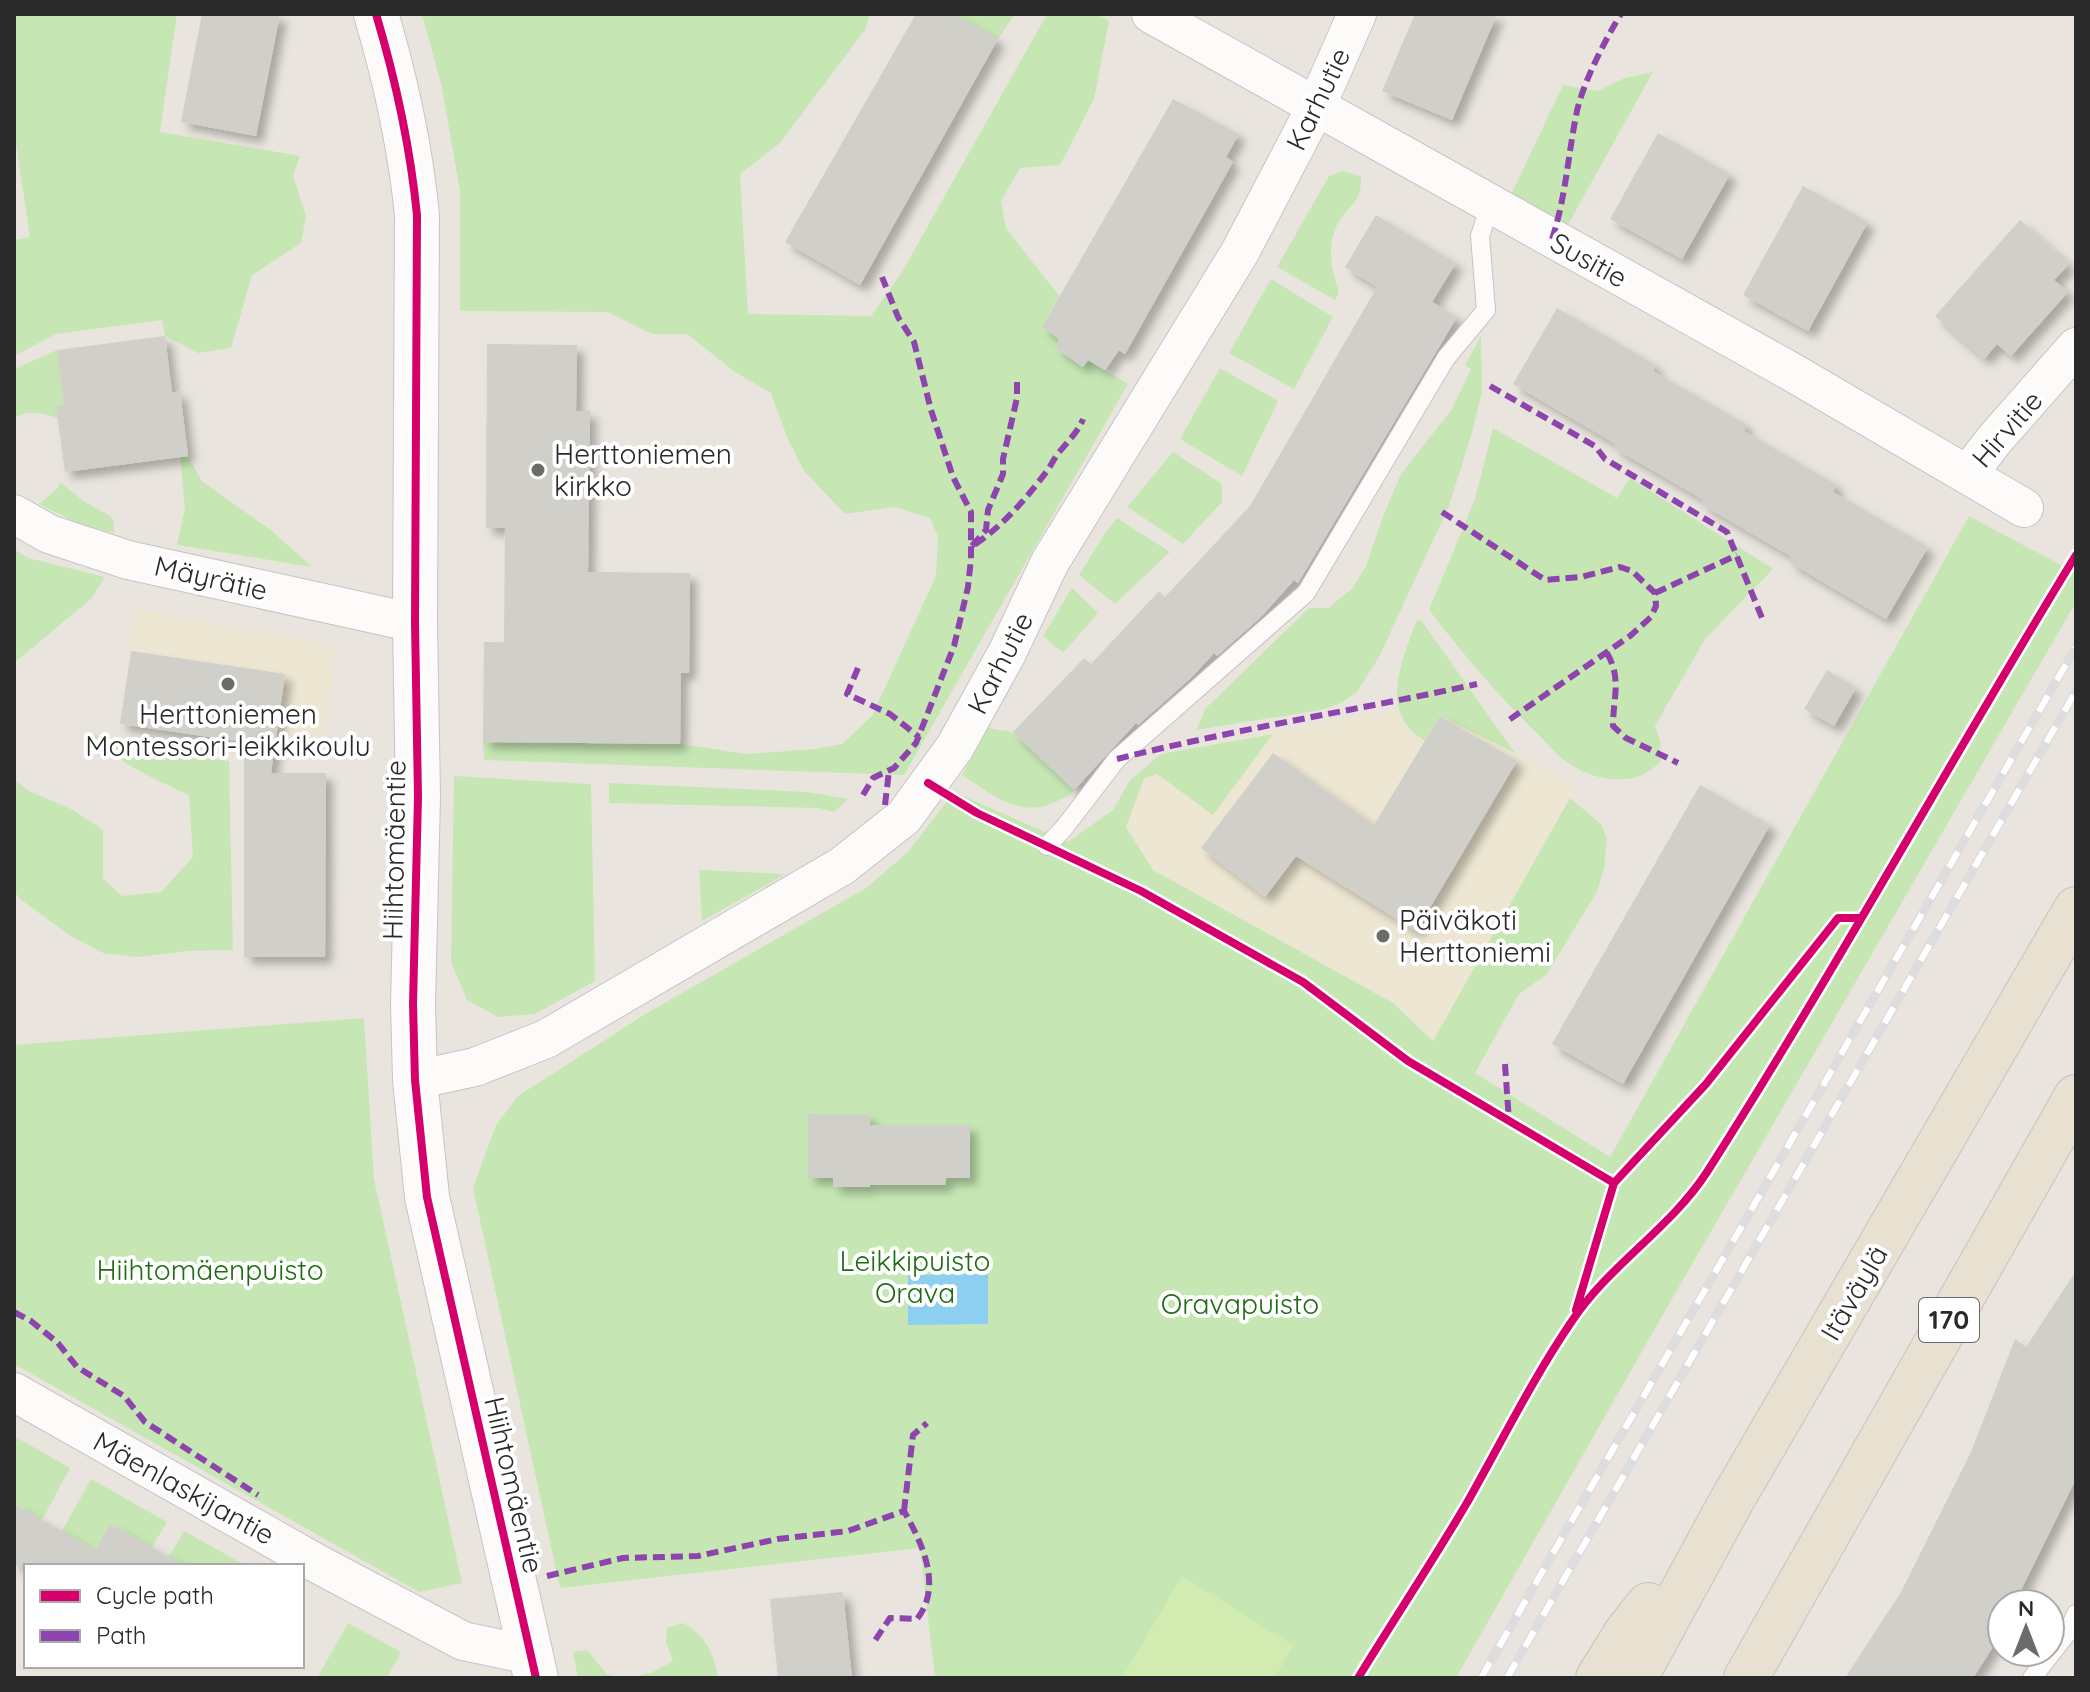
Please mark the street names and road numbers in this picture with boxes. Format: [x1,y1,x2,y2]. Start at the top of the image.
street label: Karhutie [1278,42,1357,156]
street label: Susitie [1545,224,1634,295]
street label: Hirvitie [1964,383,2050,474]
street label: Mäyrätie [151,548,271,607]
street label: Karhutie [959,606,1040,720]
street label: Hiihtomäentie [374,760,413,940]
street label: Itäväylä [1812,1239,1895,1347]
road number: 170 [1919,1298,1979,1342]
street label: Hiihtomäentie [477,1393,552,1577]
street label: Mäenlaskijantie [88,1423,281,1552]

